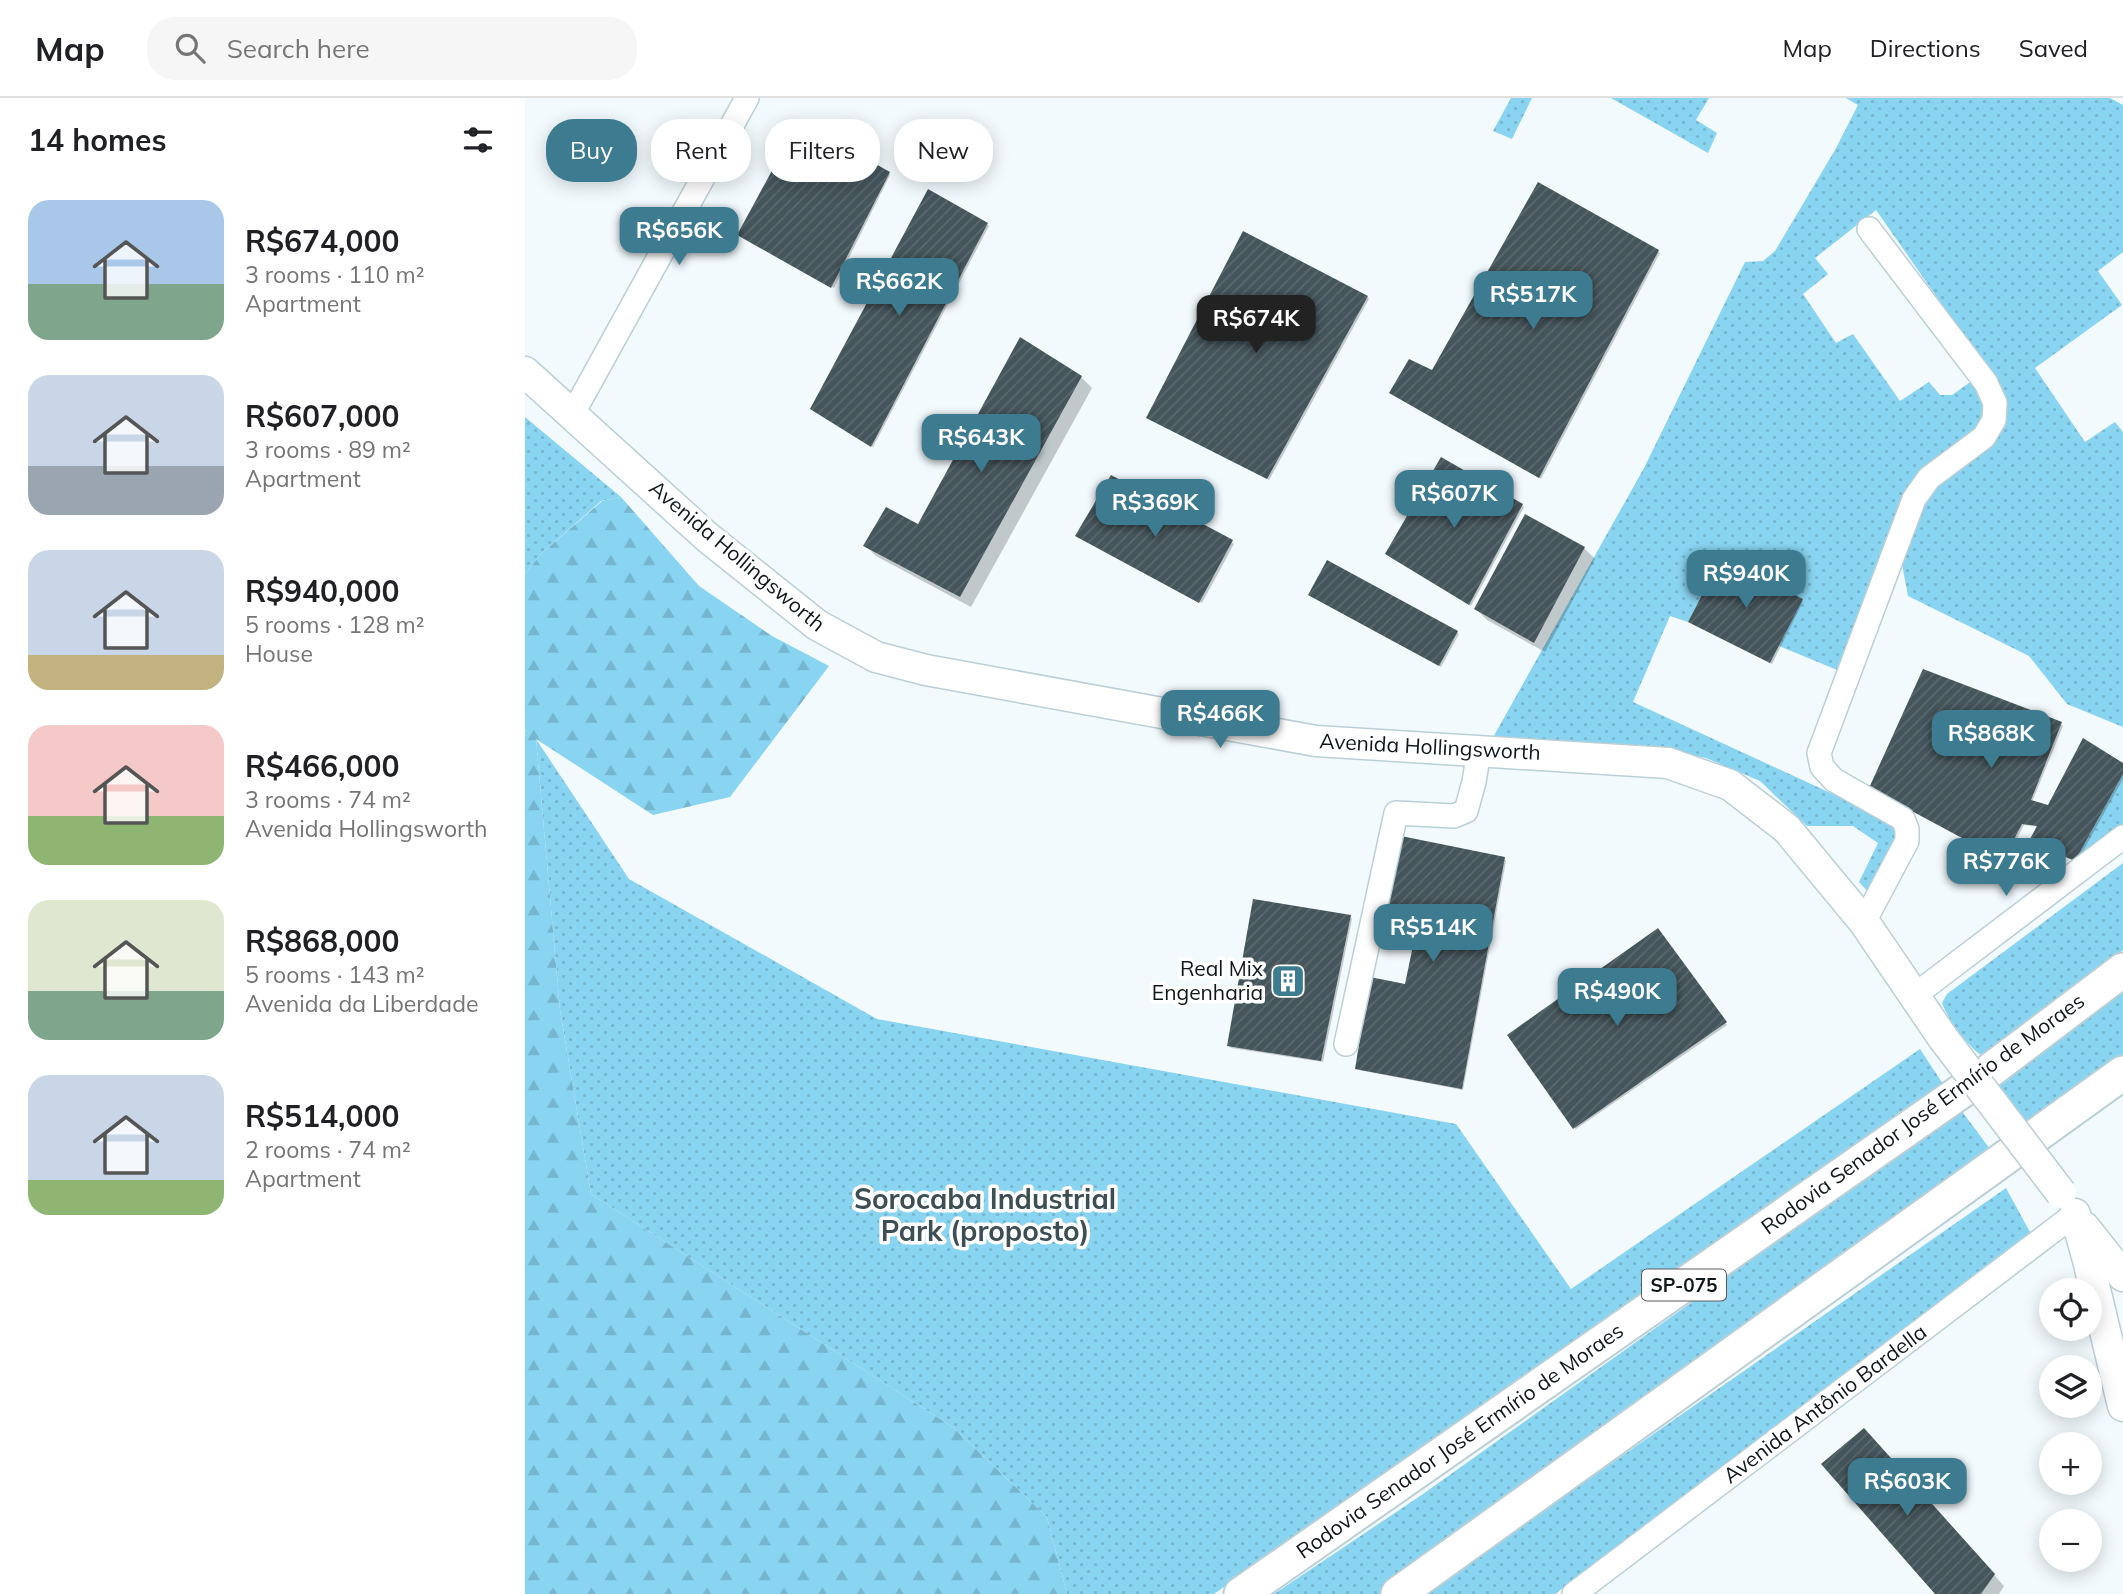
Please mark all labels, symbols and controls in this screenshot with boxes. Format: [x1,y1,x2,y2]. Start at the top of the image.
search box [147,17,637,80]
text: Map [35,28,105,69]
icon: search [171,29,209,67]
text: Search here [227,32,370,65]
text: Map [1782,33,1832,63]
text: Directions [1870,33,1981,63]
text: Saved [2019,33,2088,63]
chip: Buy [546,119,637,182]
chip: Rent [651,119,751,182]
chip: Filters [765,119,880,182]
chip: New [894,119,993,182]
text: 14 homes [28,121,167,159]
icon: filters [459,121,497,159]
pin: R$656K [622,208,736,267]
text: R$656K [636,215,722,244]
text: R$674,000 [245,222,400,260]
icon: home [84,228,168,312]
pin: R$662K [842,258,956,318]
text: 3 rooms · 110 m² [245,260,425,289]
text: R$662K [856,266,942,295]
pin: R$517K [1476,272,1590,331]
text: R$517K [1490,279,1576,308]
text: Apartment [245,289,361,318]
pin: R$674K [1199,296,1313,355]
text: R$674K [1213,303,1299,332]
text: R$607,000 [245,397,400,435]
icon: home [84,403,168,487]
pin: R$643K [924,414,1038,474]
text: R$643K [938,422,1024,451]
text: 3 rooms · 89 m² [245,435,411,464]
text: Apartment [245,464,361,493]
pin: R$607K [1397,470,1511,530]
street label: Avenida Hollingsworth [644,474,831,636]
text: R$607K [1411,478,1497,507]
pin: R$369K [1098,480,1212,539]
text: R$369K [1112,487,1198,516]
pin: R$940K [1689,550,1803,610]
text: R$940K [1703,558,1789,587]
text: R$940,000 [245,572,400,610]
icon: home [84,578,168,662]
text: 5 rooms · 128 m² [245,610,425,639]
text: House [245,639,313,668]
pin: R$466K [1163,690,1277,750]
text: R$466K [1177,698,1263,727]
pin: R$868K [1934,710,2048,770]
text: R$868K [1948,718,2034,747]
street label: Avenida Hollingsworth [1319,727,1541,765]
text: R$466,000 [245,747,400,785]
icon: home [84,753,168,837]
text: 3 rooms · 74 m² [245,785,411,814]
text: Avenida Hollingsworth [245,814,488,843]
pin: R$776K [1949,838,2063,898]
text: R$776K [1963,846,2049,875]
pin: R$514K [1376,904,1490,964]
text: R$514K [1390,912,1476,941]
text: R$868,000 [245,922,400,960]
icon: home [84,928,168,1012]
place label: Real Mix Engenharia [1152,955,1263,1005]
text: 5 rooms · 143 m² [245,960,425,989]
building icon: Real Mix Engenharia [1269,962,1307,1000]
pin: R$490K [1560,968,1674,1028]
text: R$490K [1574,976,1660,1005]
street label: Rodovia Senador José Ermírio de Moraes [1756,987,2089,1239]
text: Avenida da Liberdade [245,989,478,1018]
text: R$514,000 [245,1097,400,1135]
icon: home [84,1103,168,1187]
text: 2 rooms · 74 m² [245,1135,411,1164]
text: Apartment [245,1164,361,1193]
district label: Sorocaba Industrial Park (proposto) [854,1181,1116,1248]
road number: SP-075 [1642,1270,1726,1301]
map controls [2039,1278,2102,1572]
button: locate [2039,1278,2102,1341]
street label: Rodovia Senador José Ermírio de Moraes [1291,1317,1628,1564]
street label: Avenida Antônio Bardella [1718,1318,1931,1488]
button: layers [2039,1355,2102,1418]
button: + [2039,1432,2102,1495]
pin: R$603K [1850,1458,1964,1518]
text: R$603K [1864,1466,1950,1495]
button: − [2039,1509,2102,1572]

